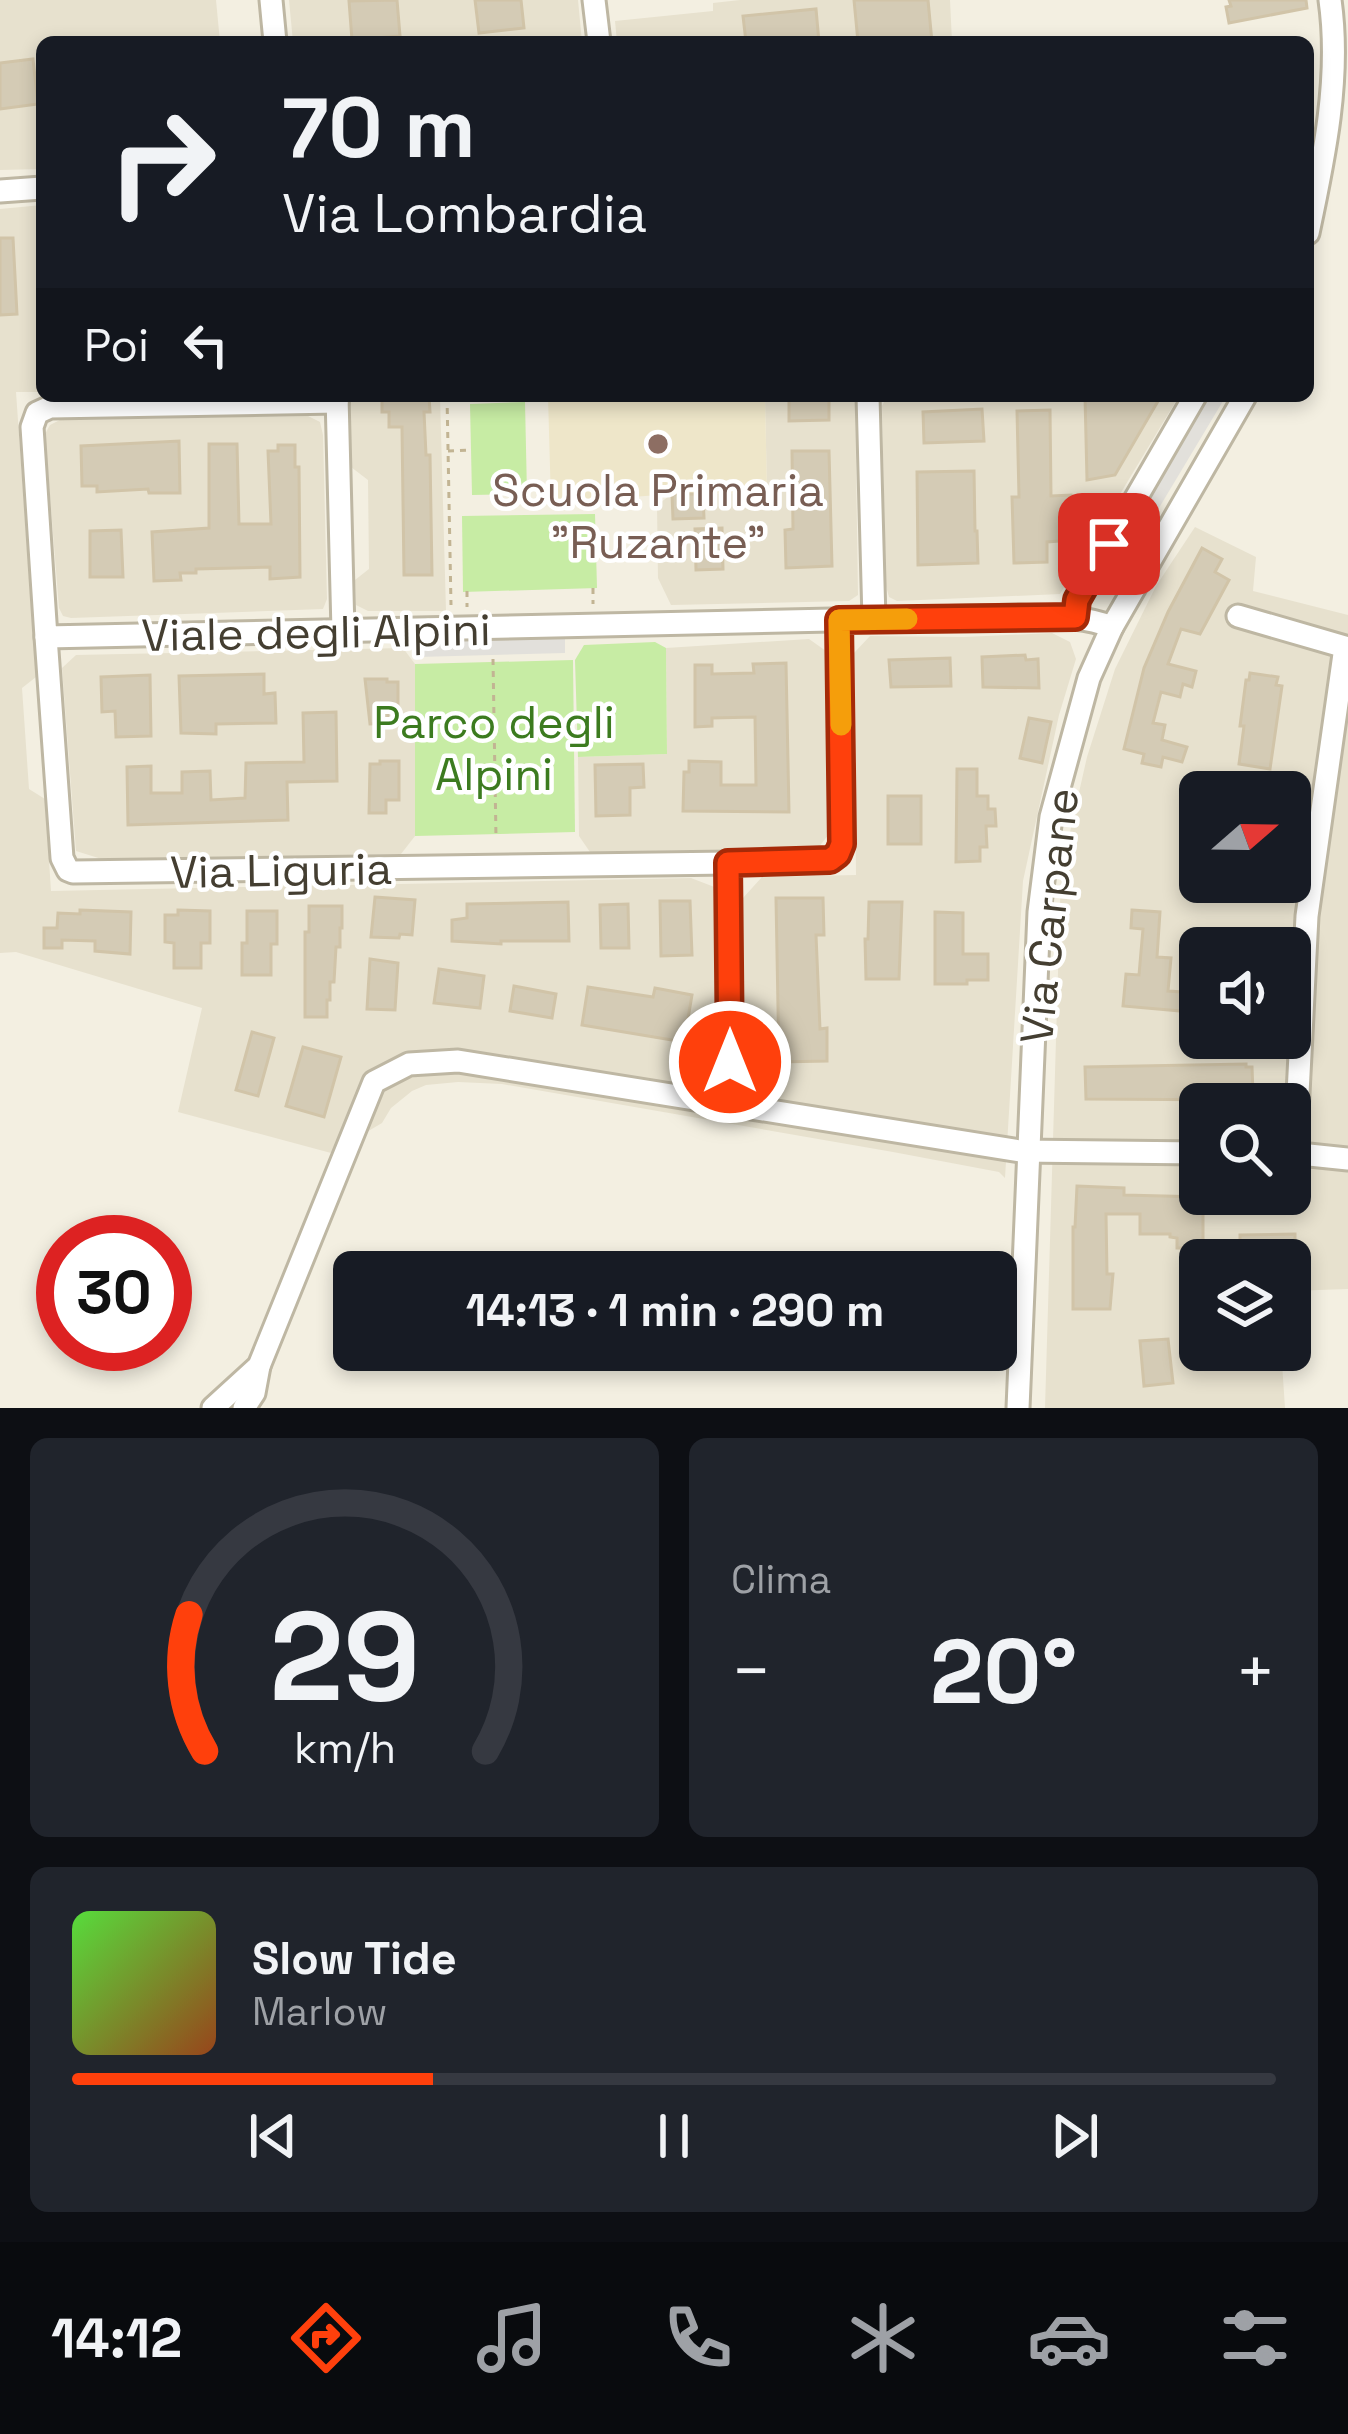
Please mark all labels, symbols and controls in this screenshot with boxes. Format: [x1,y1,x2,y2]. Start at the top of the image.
text: 70 m [282,74,476,182]
icon: right [84,84,240,240]
text: Via Lombardia [282,179,647,248]
icon: left [173,312,239,378]
text: Poi [84,317,149,374]
marker: Scuola Primaria "Ruzante" [645,431,671,457]
place label: Scuola Primaria "Ruzante" [492,462,824,571]
pin [1058,493,1160,595]
icon: arrive [1076,511,1142,577]
street label: Viale degli Alpini [141,601,491,664]
park label: Parco degli Alpini [373,694,615,803]
north arrow [1179,771,1311,903]
map controls [1179,771,1311,1371]
street label: Via Carpane [1008,785,1091,1047]
street label: Via Liguria [169,840,393,901]
button: sound [1179,927,1311,1059]
position arrow [667,999,793,1125]
button: search [1179,1083,1311,1215]
speed limit sign: 30 [36,1215,192,1371]
button: layers [1179,1239,1311,1371]
text: 14:13 · 1 min · 290 m [466,1282,884,1339]
text: Clima [731,1555,831,1604]
text: 29 [269,1577,420,1736]
text: 20° [930,1614,1077,1729]
text: − [731,1629,772,1713]
text: + [1235,1629,1276,1713]
text: km/h [293,1720,396,1775]
text: Slow Tide [252,1930,457,1987]
text: Marlow [252,1987,387,2036]
icon: previous [240,2103,306,2169]
icon: pause [641,2103,707,2169]
icon: next [1042,2103,1108,2169]
icon: directions [284,2296,368,2380]
icon: music [470,2296,554,2380]
icon: phone [656,2296,740,2380]
icon: climate [841,2296,925,2380]
icon: car [1027,2296,1111,2380]
icon: filters [1213,2296,1297,2380]
text: 14:12 [51,2304,182,2373]

